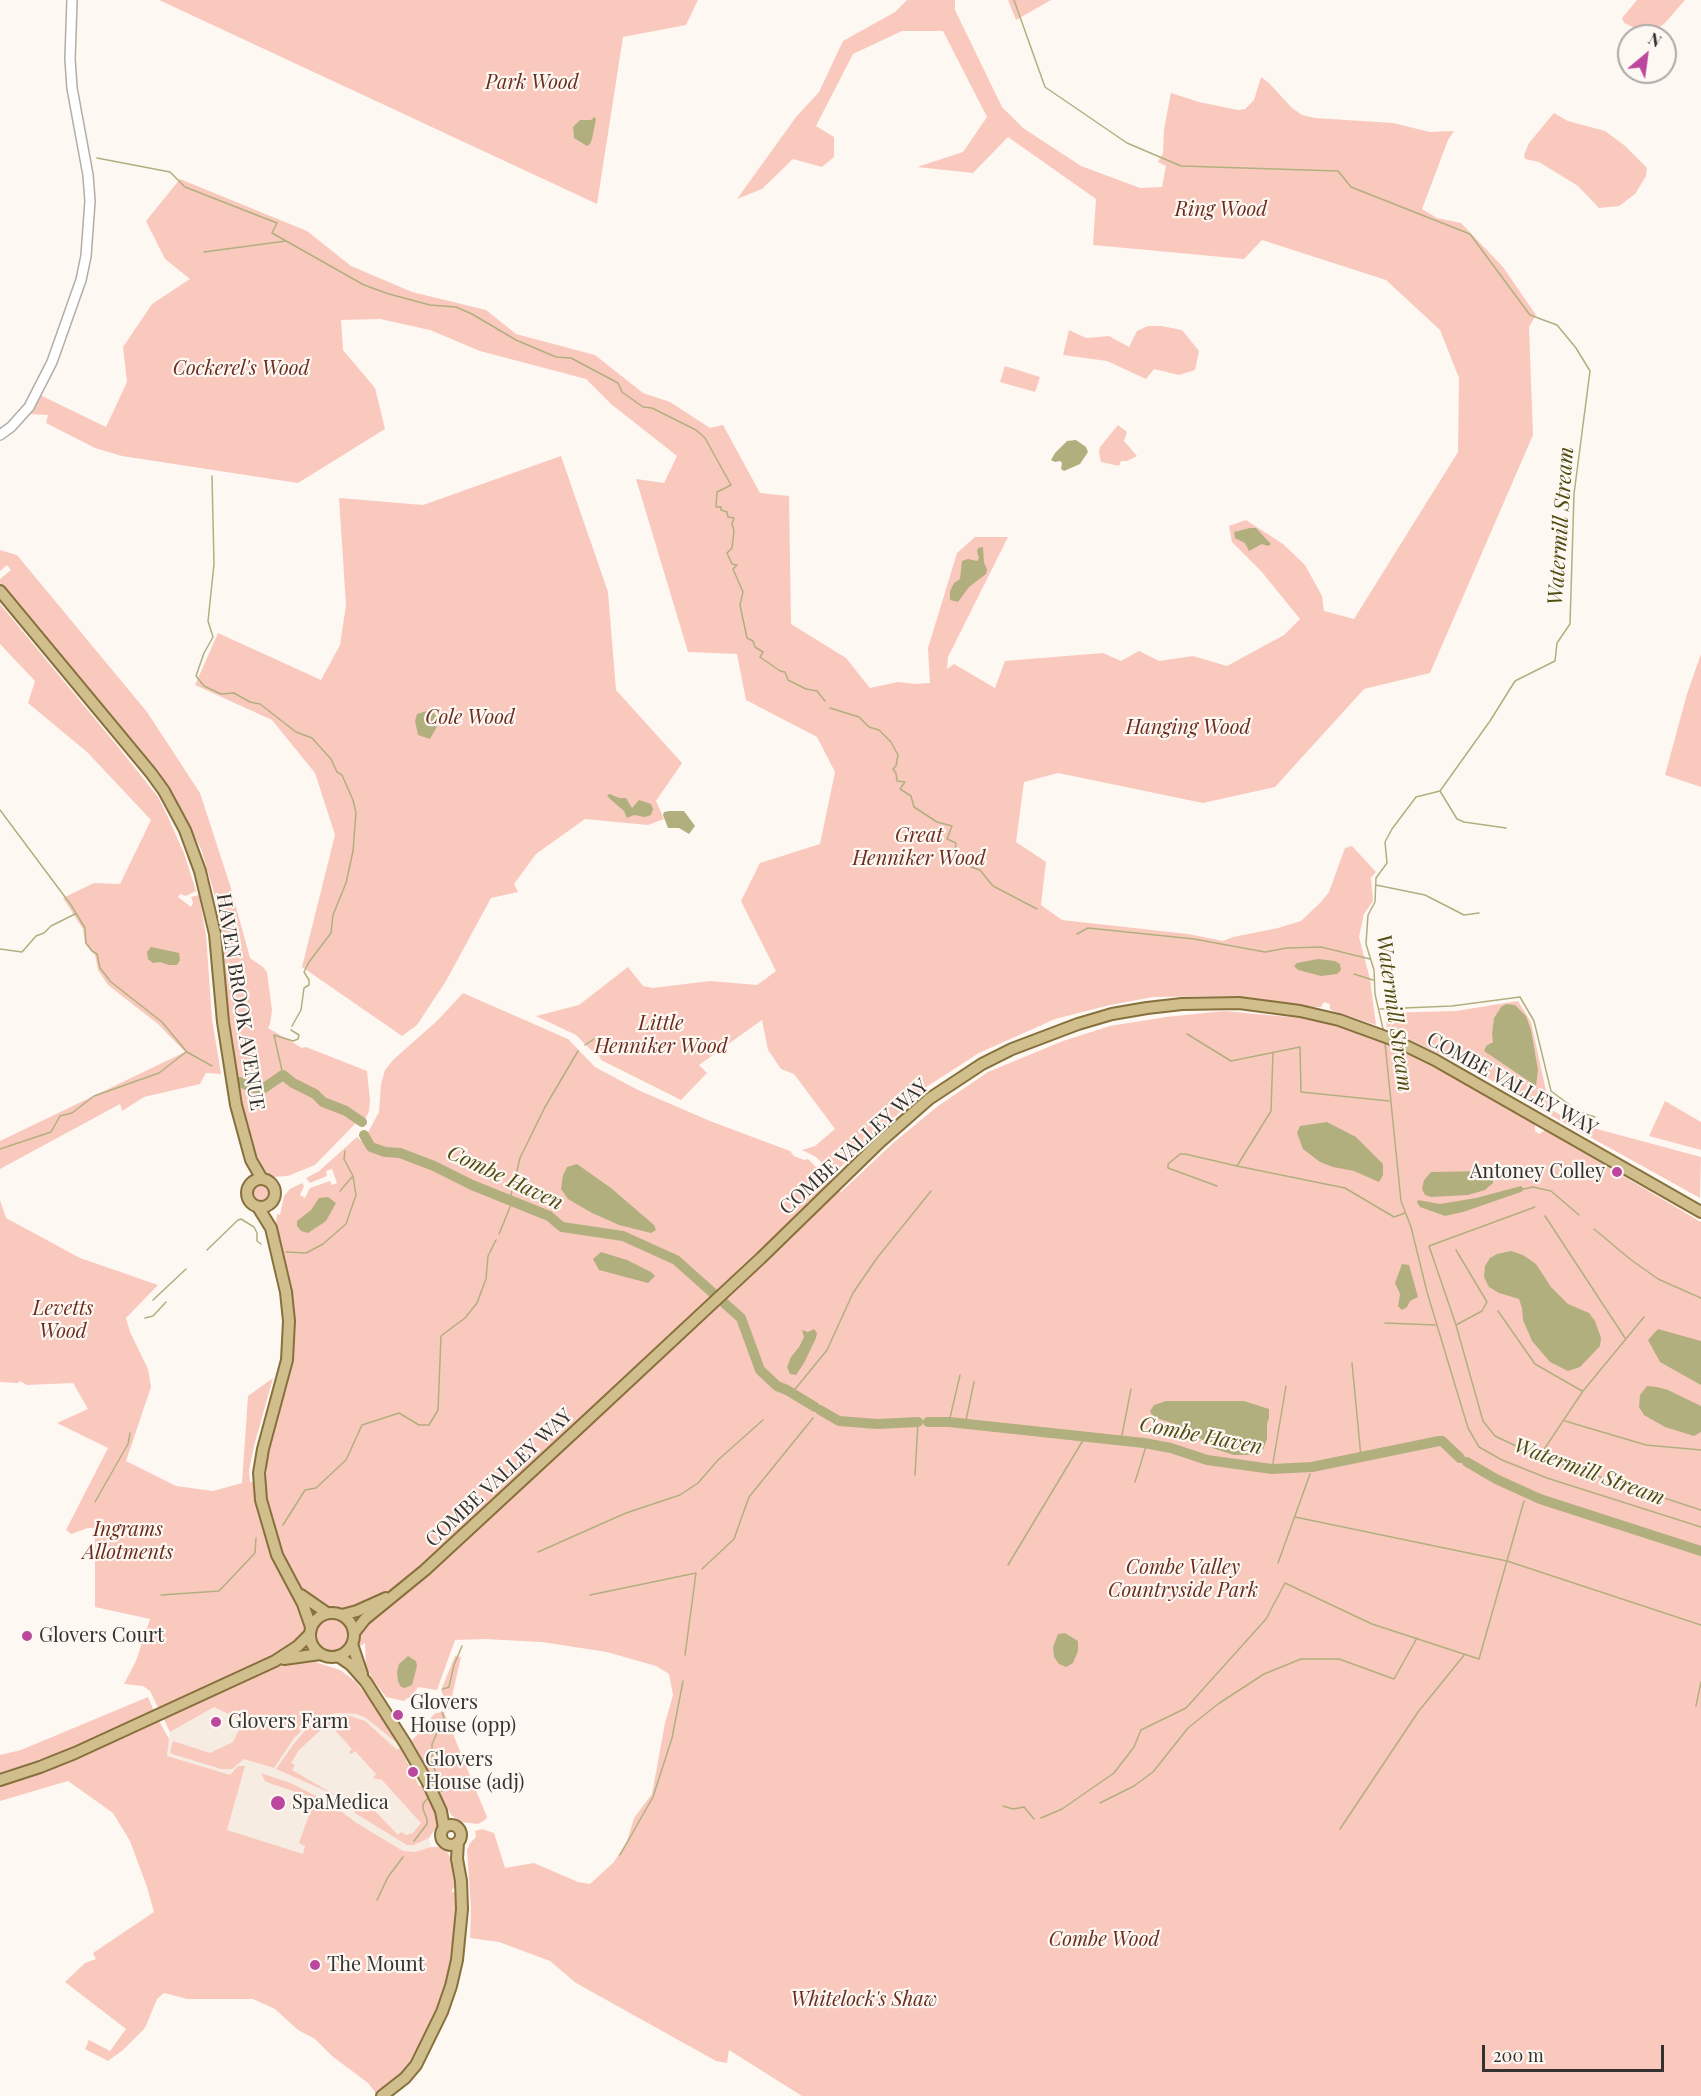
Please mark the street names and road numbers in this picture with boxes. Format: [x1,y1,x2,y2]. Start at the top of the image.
street label: HAVEN BROOK AVENUE [211,892,269,1112]
street label: COMBE VALLEY WAY [1422,1027,1602,1141]
street label: COMBE VALLEY WAY [775,1074,933,1220]
street label: COMBE VALLEY WAY [421,1404,577,1552]

